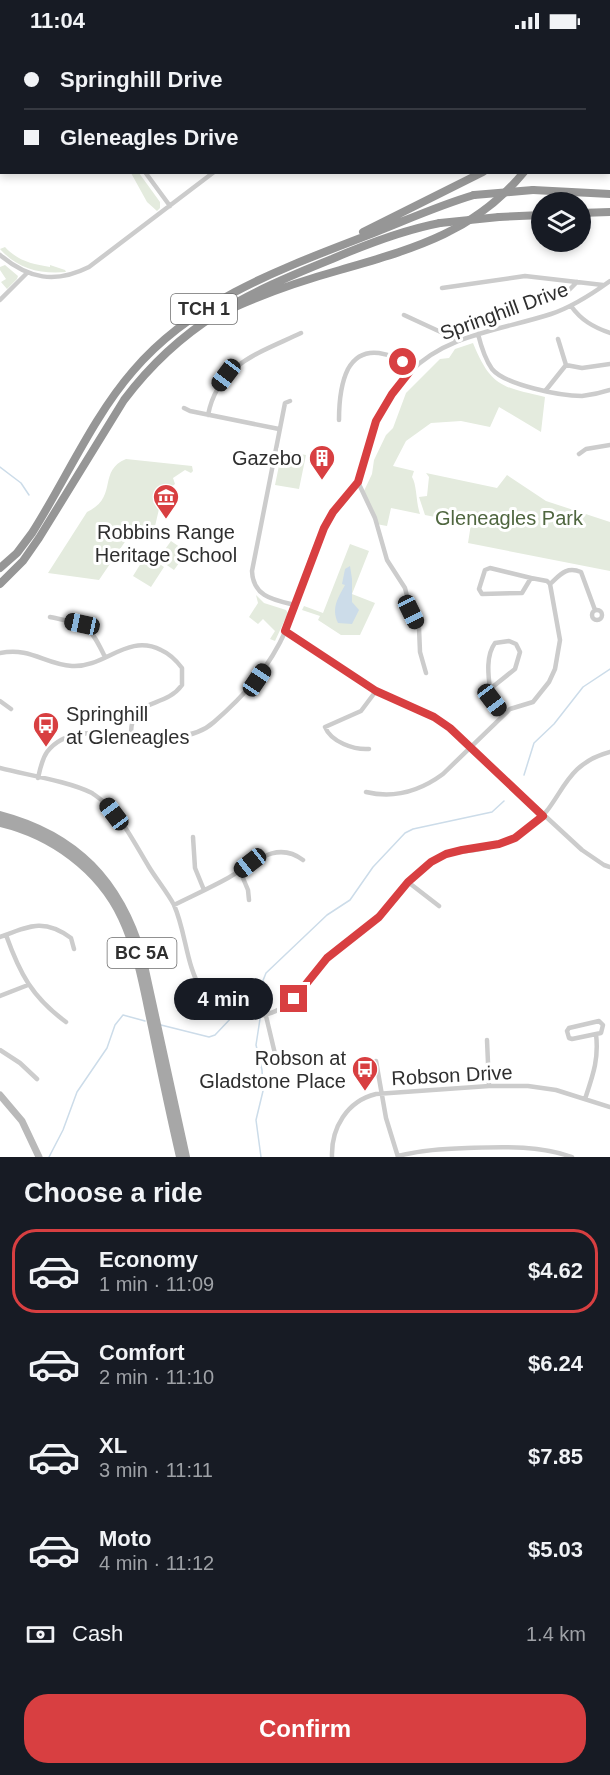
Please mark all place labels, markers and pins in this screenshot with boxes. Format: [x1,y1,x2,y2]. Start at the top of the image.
building icon: Gazebo [307,443,337,481]
place label: Gazebo [232,447,302,469]
museum icon: Robbins Range Heritage School [151,482,181,520]
place label: Robbins Range Heritage School [95,521,237,566]
place label: Springhill at Gleneagles [66,703,189,748]
bus stop icon: Springhill at Gleneagles [31,710,61,748]
place label: Robson at Gladstone Place [199,1047,346,1092]
bus stop icon: Robson at Gladstone Place [350,1054,380,1092]

